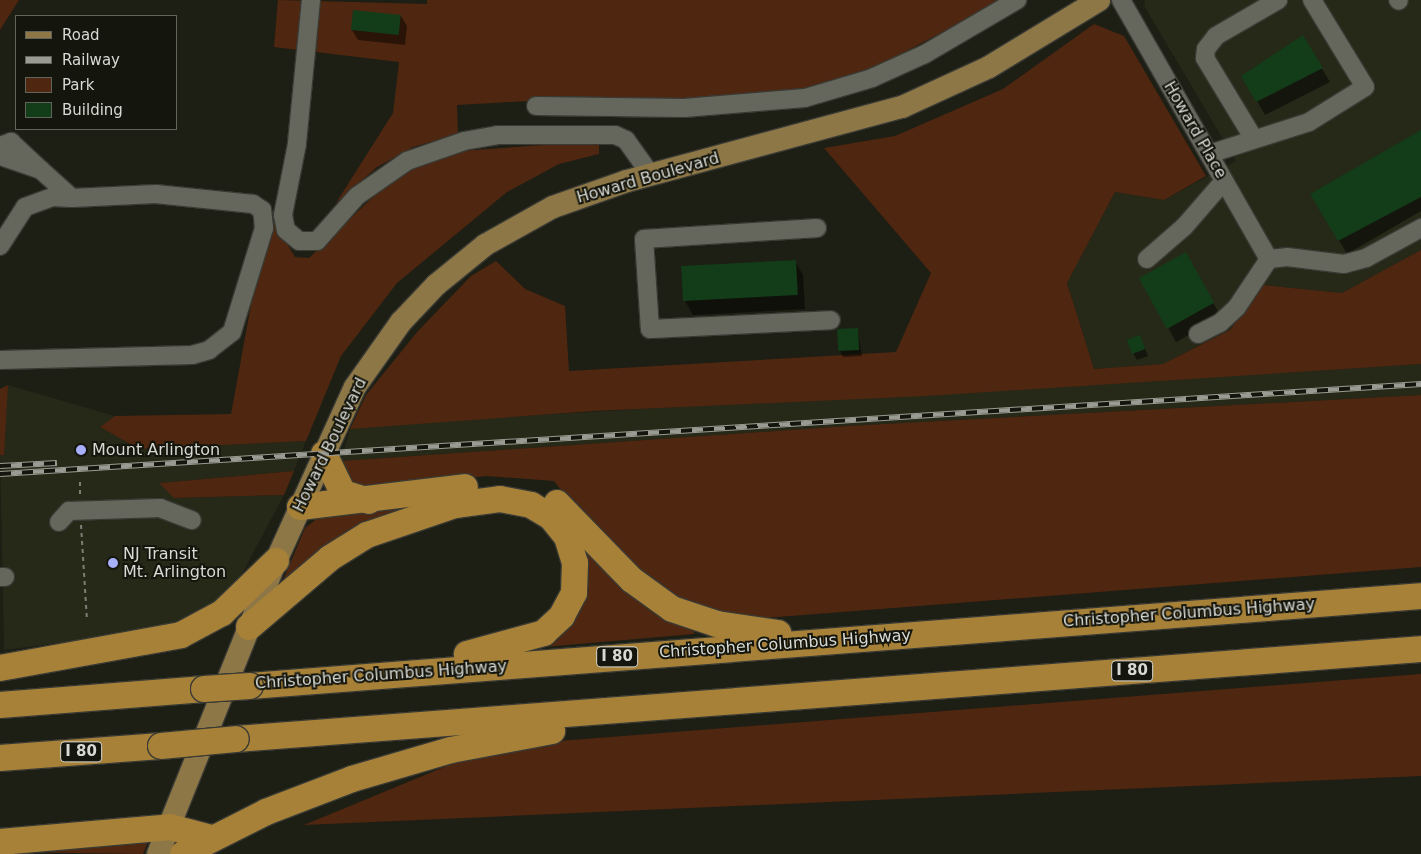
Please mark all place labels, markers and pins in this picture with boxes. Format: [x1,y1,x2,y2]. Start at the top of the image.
place label: Mount Arlington [92,440,220,460]
marker: Mount Arlington [74,443,88,457]
place label: NJ Transit Mt. Arlington [123,544,226,582]
marker: NJ Transit Mt. Arlington [107,557,119,569]

